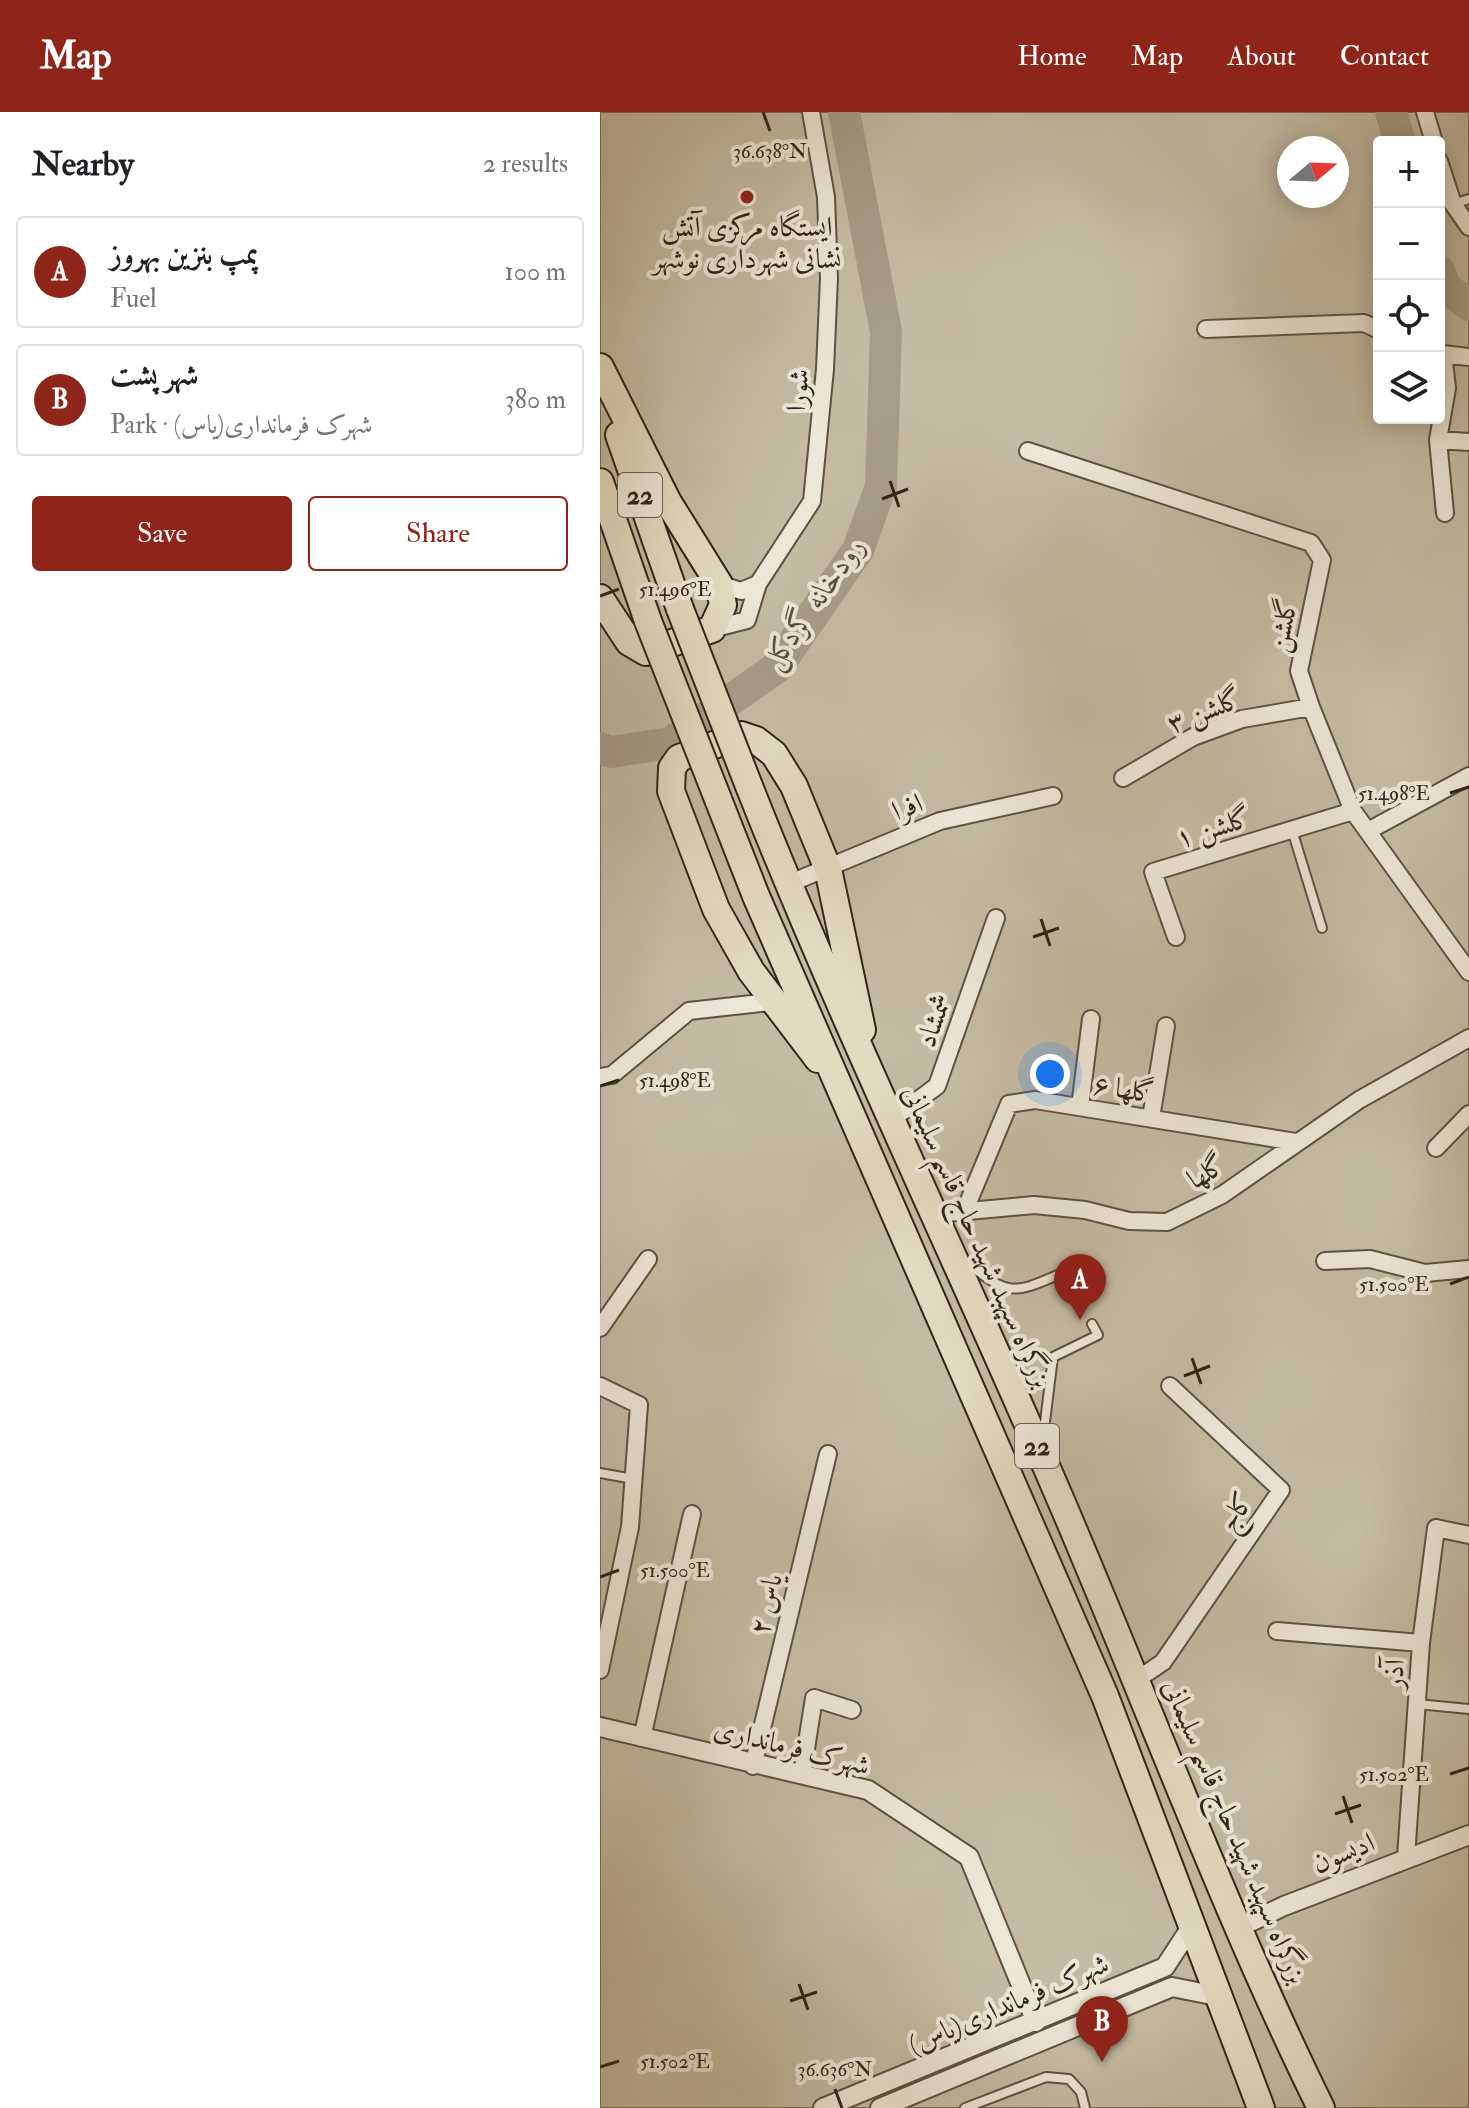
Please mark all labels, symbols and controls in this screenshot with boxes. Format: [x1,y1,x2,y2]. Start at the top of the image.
text: Map [40,32,111,80]
text: Home [1017,39,1087,74]
text: Map [1131,39,1183,74]
text: About [1227,39,1296,74]
text: Contact [1340,39,1429,74]
north arrow [1277,136,1349,208]
map controls [1373,136,1445,424]
button: + [1373,136,1445,208]
text: 36.638°N [733,139,807,164]
text: Nearby [32,143,134,186]
text: 2 results [483,148,568,180]
marker: ایستگاه مرکزی آتش نشانی شهرداری نوشهر [738,188,756,206]
button: − [1373,208,1445,280]
place label: ایستگاه مرکزی آتش نشانی شهرداری نوشهر [649,209,842,277]
text: پمپ بنزین بهروز [110,236,259,273]
text: A [52,256,68,288]
text: 100 m [505,256,566,288]
button: locate [1373,280,1445,352]
text: Fuel [110,283,157,315]
button: layers [1373,352,1445,424]
text: شهر پشت [110,357,199,394]
street label: شورا [779,367,818,413]
text: B [51,384,69,416]
text: 380 m [505,384,566,416]
text: Park · شهرک فرمانداری(یاس) [110,409,372,441]
road number: 22 [618,473,662,517]
button: Save [32,496,292,571]
button: Share [308,496,568,571]
water label: رودخانه گردکل [752,528,875,678]
text: 51.496°E [639,577,711,602]
street label: گلشن [1261,595,1306,656]
street label: گلشن ۳ [1162,681,1247,742]
text: 51.498°E [1358,781,1430,806]
street label: افرا [887,786,928,829]
street label: گلشن ۱ [1171,800,1255,856]
street label: شمشاد [909,989,960,1052]
your location [1030,1054,1070,1094]
street label: گلها ۶ [1091,1067,1157,1112]
text: 51.498°E [639,1068,711,1093]
street label: بزرگراه سپهبد شهید حاج قاسم سلیمانی [886,1079,1061,1397]
street label: گلها [1181,1147,1233,1197]
pin: A [1054,1254,1106,1320]
text: 51.500°E [1359,1272,1429,1297]
road number: 22 [1015,1424,1059,1468]
street label: کاج [1210,1485,1268,1542]
text: 51.500°E [640,1558,710,1583]
street label: یاس ۲ [742,1569,791,1639]
street label: آذر [1376,1655,1413,1693]
street label: بزرگراه سپهبد شهید حاج قاسم سلیمانی [1146,1673,1317,1993]
street label: شهرک فرمانداری [710,1711,873,1784]
text: 51.502°E [1359,1762,1429,1787]
street label: ادیسون [1307,1825,1380,1882]
street label: شهرک فرمانداری(یاس) [903,1946,1114,2062]
pin: B [1076,1996,1128,2062]
text: 51.502°E [640,2049,710,2074]
text: 36.636°N [798,2057,872,2082]

